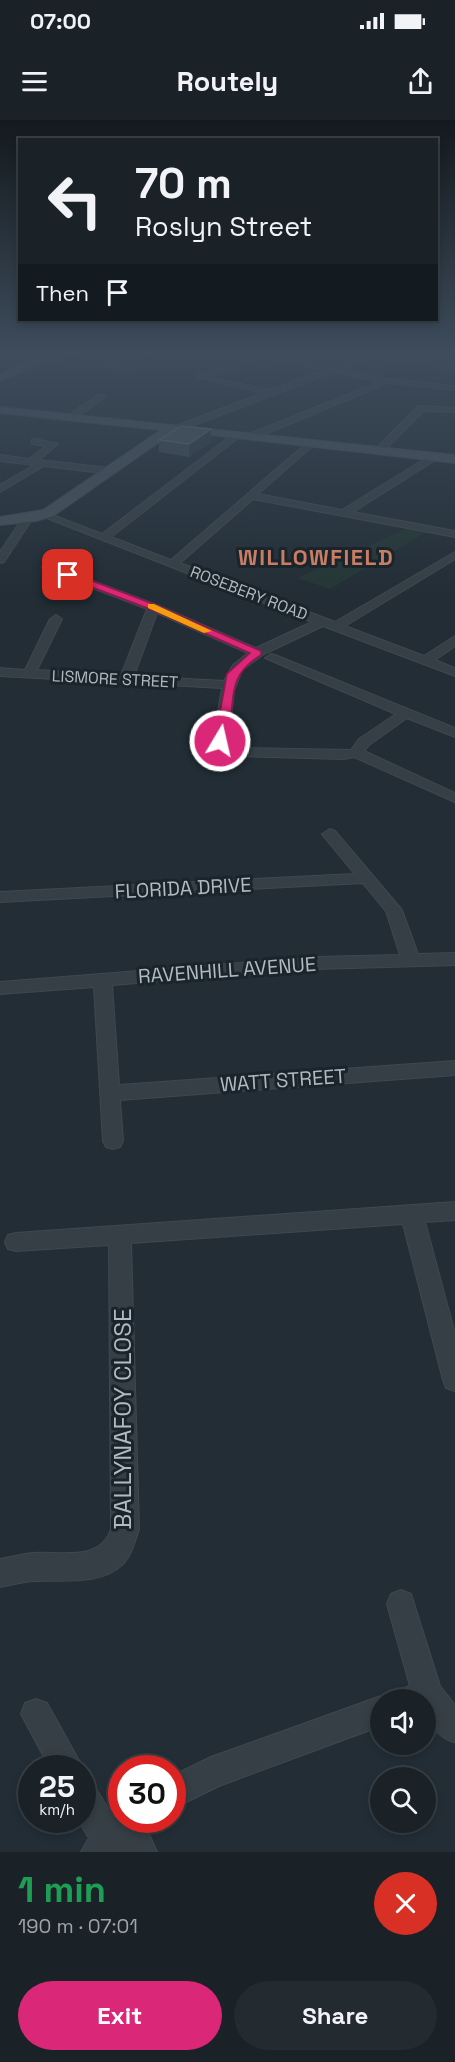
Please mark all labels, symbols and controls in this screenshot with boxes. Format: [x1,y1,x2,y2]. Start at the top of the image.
text: 07:00 [30,7,91,35]
text: Routely [177,64,278,99]
icon: menu [18,65,51,98]
icon: share [404,65,437,98]
text: 70 m [135,157,232,210]
icon: left [36,162,114,240]
text: Roslyn Street [135,209,312,244]
icon: arrive [101,276,134,309]
text: Then [36,279,89,307]
district label: WILLOWFIELD [238,543,394,571]
pin [42,549,93,600]
icon: arrive [51,558,84,591]
street label: ROSEBERY ROAD [187,561,311,625]
street label: LISMORE STREET [51,665,179,693]
position arrow [188,709,252,773]
street label: FLORIDA DRIVE [114,871,252,905]
street label: RAVENHILL AVENUE [137,951,317,989]
street label: WATT STREET [219,1063,347,1097]
street label: BALLYNAFOY CLOSE [107,1309,138,1529]
map controls [370,1689,436,1833]
button: sound [370,1689,436,1755]
speed limit sign: 30 [108,1755,186,1833]
text: 25 [39,1767,75,1806]
button: search [370,1767,436,1833]
text: km/h [39,1800,75,1819]
text: 1 min [18,1867,106,1913]
button: close [374,1872,437,1935]
text: 190 m · 07:01 [18,1913,138,1939]
button: Exit [18,1981,222,2050]
button: Share [234,1981,437,2050]

